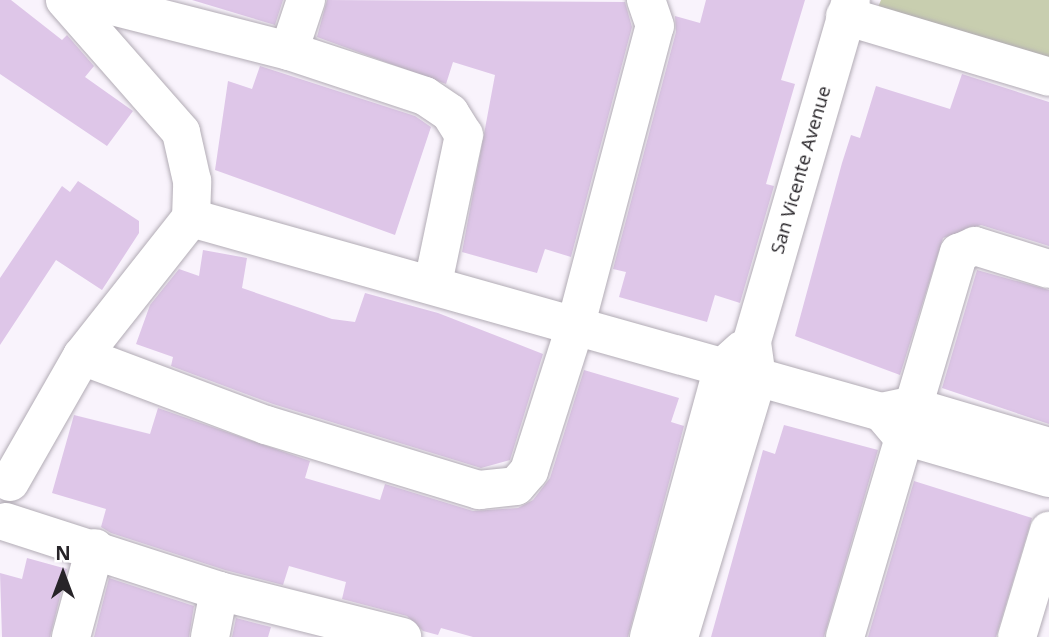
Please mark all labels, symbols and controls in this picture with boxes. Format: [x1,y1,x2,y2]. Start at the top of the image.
street label: San Vicente Avenue [766,83,836,257]
north arrow [28,539,98,609]
text: N [55,540,71,566]

